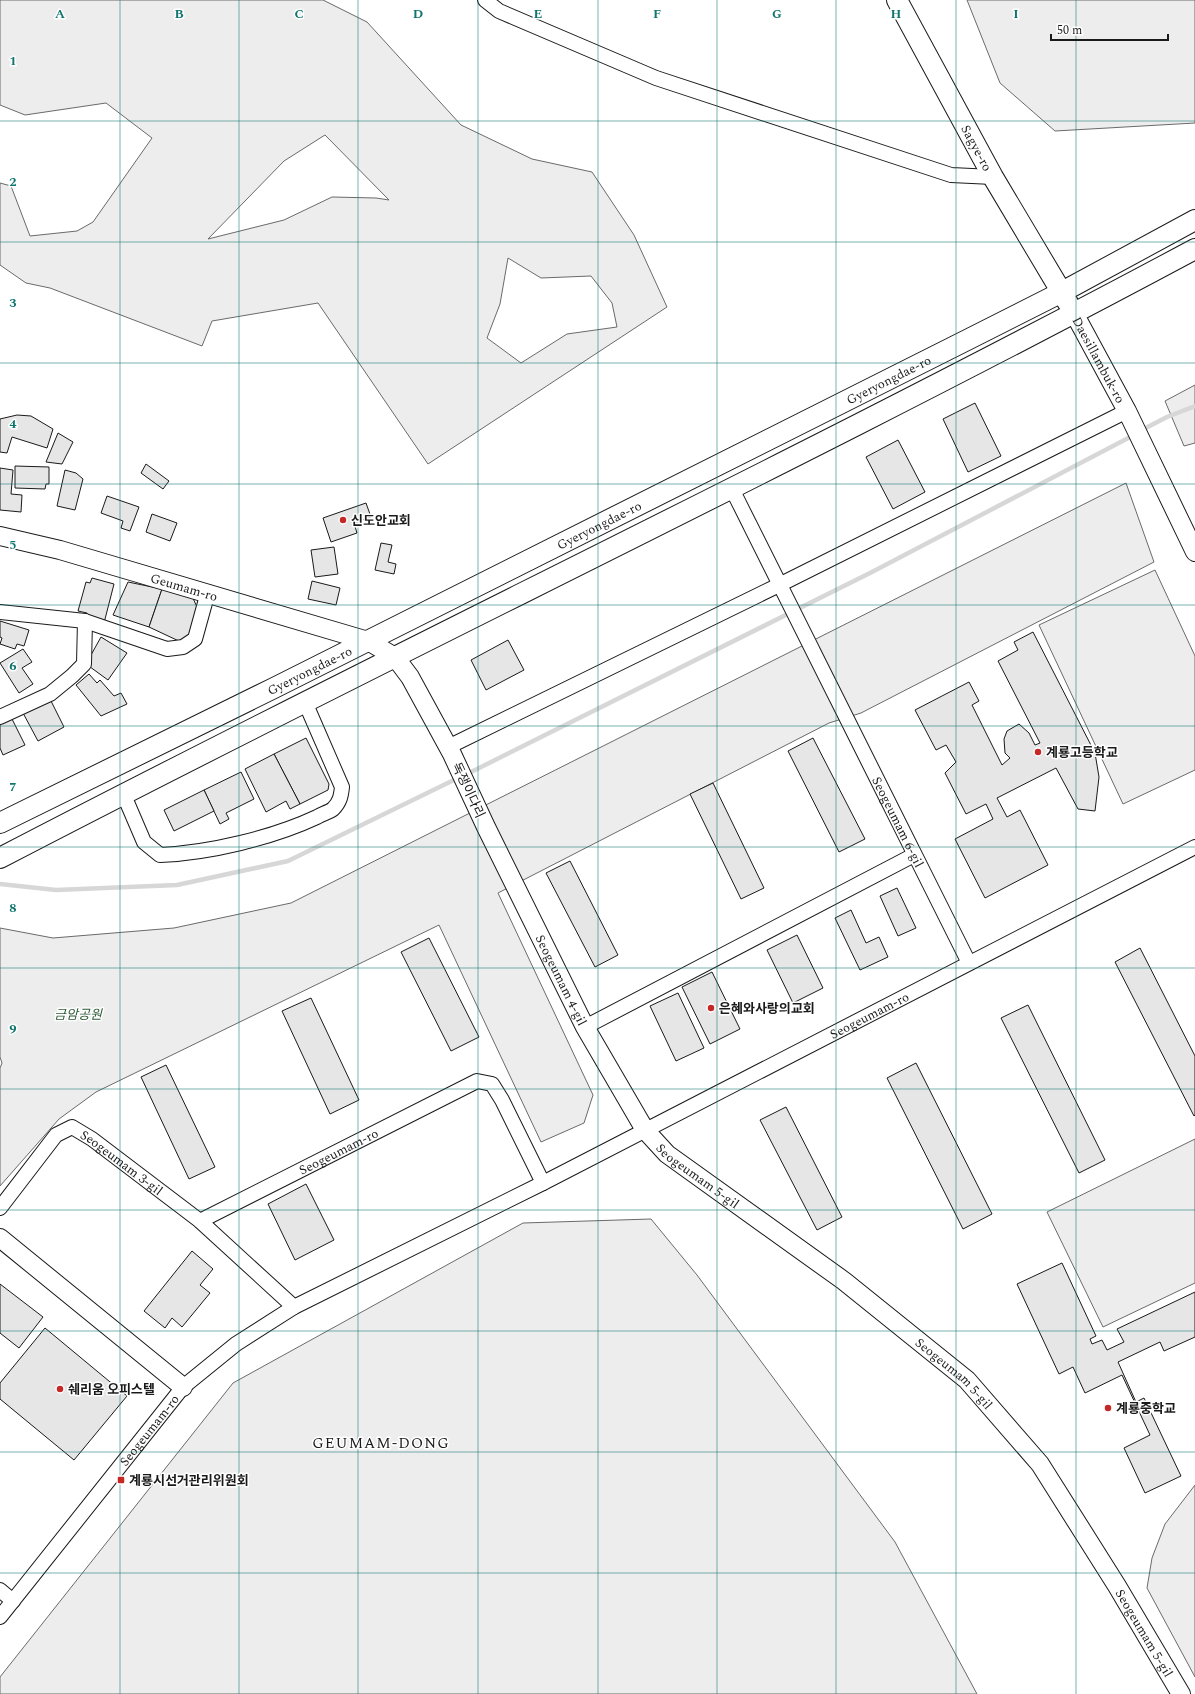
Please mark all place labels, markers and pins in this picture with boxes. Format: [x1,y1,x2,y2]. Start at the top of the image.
place label: 신도안교회 [351,511,411,531]
marker: 신도안교회 [338,515,348,525]
place label: 계룡고등학교 [1046,743,1118,763]
marker: 계룡고등학교 [1033,747,1043,757]
place label: 은혜와사랑의교회 [719,999,815,1019]
marker: 은혜와사랑의교회 [706,1003,716,1013]
place label: 쉐리움 오피스텔 [68,1380,155,1400]
marker: 쉐리움 오피스텔 [55,1384,65,1394]
place label: 계룡중학교 [1116,1399,1176,1419]
marker: 계룡중학교 [1103,1403,1113,1413]
place label: 계룡시선거관리위원회 [129,1471,249,1491]
marker: 계룡시선거관리위원회 [116,1475,126,1485]

